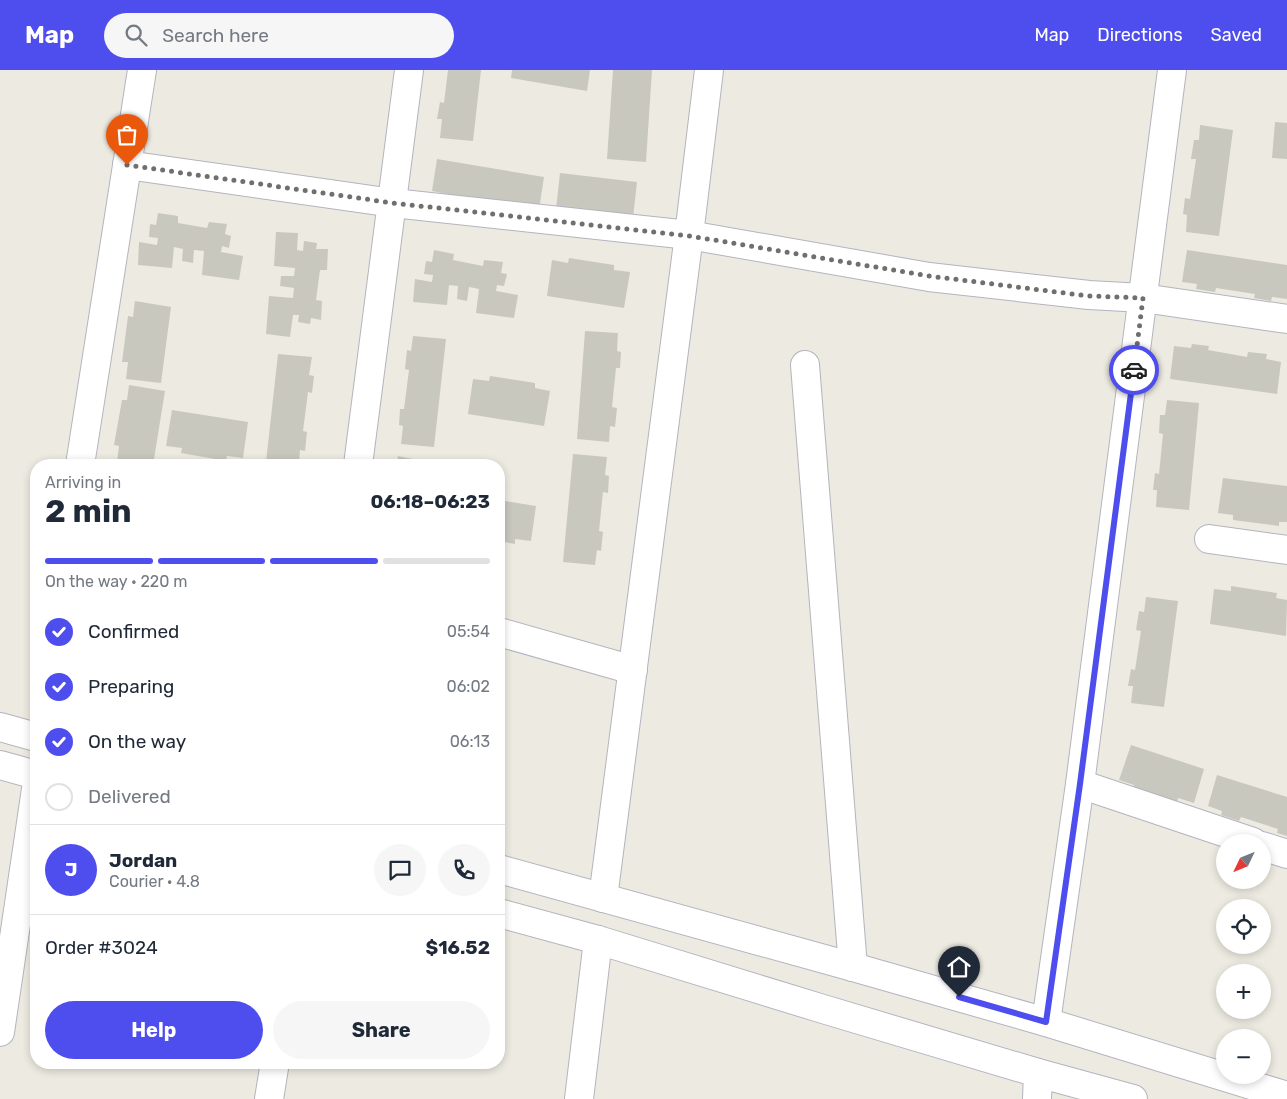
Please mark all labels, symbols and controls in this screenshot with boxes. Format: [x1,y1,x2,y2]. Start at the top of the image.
search box [104,13,454,58]
text: Map [25,21,74,49]
icon: search [122,21,150,49]
text: Search here [162,24,269,47]
text: Map [1034,24,1069,46]
text: Directions [1097,24,1183,46]
text: Saved [1211,24,1262,46]
pin [106,114,148,165]
icon: bag [113,121,141,149]
courier [1109,345,1159,395]
icon: car [1120,356,1148,384]
text: Arriving in [45,473,121,492]
text: 06:18–06:23 [370,490,490,513]
text: 2 min [45,492,132,530]
text: On the way · 220 m [45,572,187,591]
icon: check [45,618,73,646]
text: Confirmed [88,620,179,643]
text: 05:54 [447,622,490,641]
icon: check [45,673,73,701]
text: Preparing [88,675,174,698]
text: 06:02 [447,677,490,696]
icon: check [45,728,73,756]
text: On the way [88,730,186,753]
text: 06:13 [450,732,490,751]
text: Delivered [88,785,171,808]
north arrow [1216,834,1271,889]
map controls [1216,834,1271,1084]
button: chat [374,844,426,896]
button: phone [438,844,490,896]
text: Jordan [109,849,177,872]
text: J [65,858,77,881]
text: Courier · 4.8 [109,872,200,891]
button: locate [1216,899,1271,954]
text: Order #3024 [45,936,158,959]
text: $16.52 [425,936,490,959]
pin [938,946,980,997]
icon: home [945,953,973,981]
button: + [1216,964,1271,1019]
button: Help [45,1001,263,1059]
button: Share [273,1001,490,1059]
button: − [1216,1029,1271,1084]

